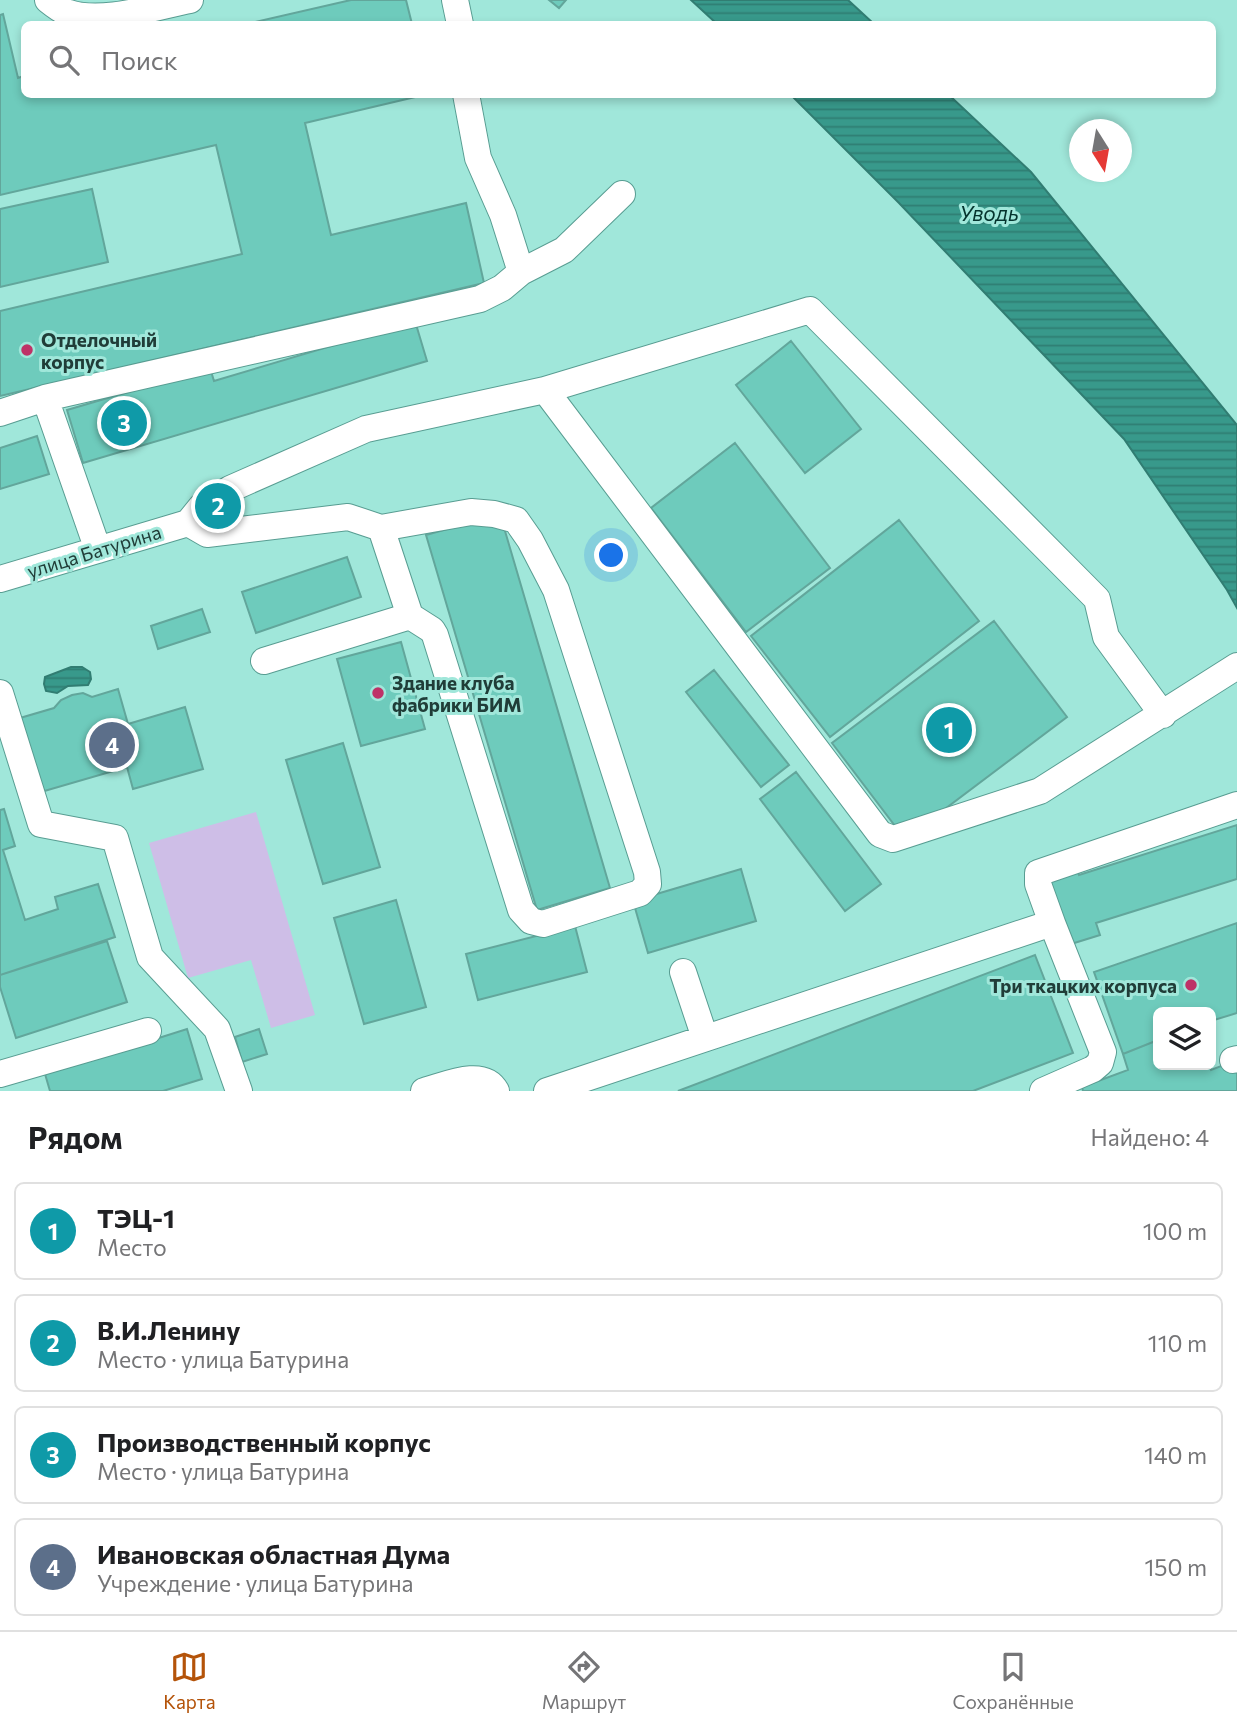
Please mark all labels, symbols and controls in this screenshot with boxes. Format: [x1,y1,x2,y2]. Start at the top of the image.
search box [21,21,1216,98]
icon: search [45,41,83,79]
text: Поиск [101,44,178,75]
north arrow [1069,119,1132,182]
water label: Уводь [959,200,1019,225]
place label: Отделочный корпус [41,328,157,373]
marker: Отделочный корпус [19,342,35,358]
pin: 3 [101,397,147,449]
pin: 2 [195,480,241,532]
street label: улица Батурина [24,520,164,582]
your location [594,538,628,572]
place label: Здание клуба фабрики БИМ [392,671,522,716]
marker: Здание клуба фабрики БИМ [370,685,386,701]
pin: 1 [926,704,972,756]
pin: 4 [89,719,135,771]
place label: Три ткацких корпуса [989,974,1177,997]
marker: Три ткацких корпуса [1183,977,1199,993]
map controls [1153,1007,1216,1070]
button: layers [1153,1007,1216,1070]
text: Рядом [28,1118,122,1155]
text: Найдено: 4 [1091,1123,1209,1151]
text: ТЭЦ-1 [97,1202,175,1233]
text: 1 [48,1217,58,1245]
text: 100 m [1143,1217,1207,1245]
text: Место [97,1233,167,1261]
text: В.И.Ленину [97,1314,240,1345]
text: 2 [46,1329,60,1357]
text: 110 m [1148,1329,1207,1357]
text: Место · улица Батурина [97,1345,349,1373]
text: Производственный корпус [97,1426,431,1457]
text: 3 [46,1441,60,1469]
text: 140 m [1144,1441,1207,1469]
text: Место · улица Батурина [97,1457,349,1485]
text: Ивановская областная Дума [97,1538,450,1569]
text: 4 [46,1553,60,1581]
text: 150 m [1144,1553,1207,1581]
text: Учреждение · улица Батурина [97,1569,413,1597]
tab: Карта [163,1648,216,1713]
tab: Маршрут [542,1648,626,1713]
tab: Сохранённые [953,1648,1074,1713]

